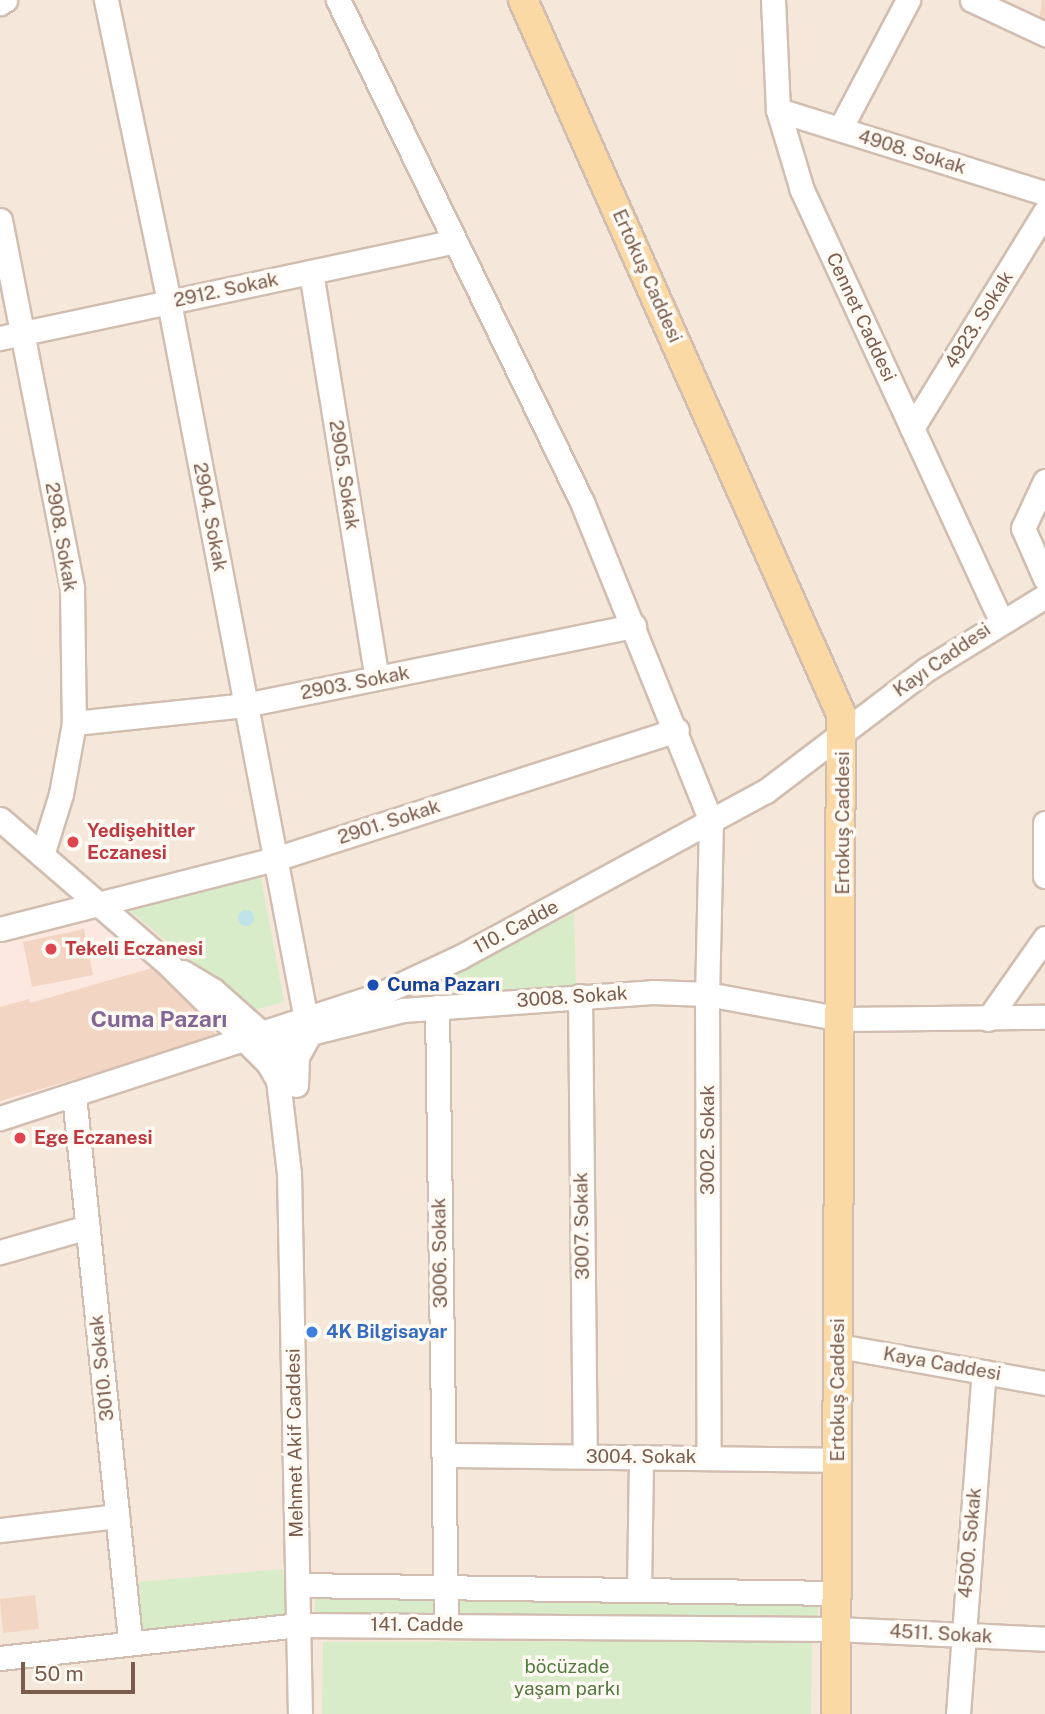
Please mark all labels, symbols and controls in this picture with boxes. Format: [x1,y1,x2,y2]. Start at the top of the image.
street label: 4908. Sokak [855,125,969,179]
street label: Ertokuş Caddesi [607,206,687,346]
street label: Cennet Caddesi [821,249,901,385]
street label: 4923. Sokak [940,267,1018,373]
street label: 2912. Sokak [172,268,280,312]
street label: 2905. Sokak [324,418,364,532]
street label: 2904. Sokak [188,461,232,573]
street label: 2908. Sokak [40,480,82,594]
street label: Kayı Caddesi [889,618,995,702]
street label: 2903. Sokak [299,661,411,705]
street label: Ertokuş Caddesi [832,751,854,895]
street label: 2901. Sokak [335,795,443,849]
place label: Yedişehitler Eczanesi [87,820,195,864]
marker: Yedişehitler Eczanesi [65,834,81,850]
street label: 110. Cadde [470,895,562,959]
place label: Tekeli Eczanesi [65,938,203,960]
marker: Tekeli Eczanesi [43,941,59,957]
place label: Cuma Pazarı [387,974,500,996]
marker: Cuma Pazarı [365,977,381,993]
street label: 3008. Sokak [516,982,628,1012]
district label: Cuma Pazarı [91,1005,227,1033]
street label: 3002. Sokak [697,1085,719,1195]
place label: Ege Eczanesi [34,1127,153,1149]
marker: Ege Eczanesi [12,1130,28,1146]
street label: 3007. Sokak [570,1172,594,1280]
street label: 3006. Sokak [428,1197,452,1309]
street label: 3010. Sokak [85,1314,119,1422]
street label: Ertokuş Caddesi [827,1318,849,1462]
place label: 4K Bilgisayar [326,1321,447,1343]
marker: 4K Bilgisayar [304,1324,320,1340]
street label: Kaya Caddesi [881,1342,1003,1386]
street label: Mehmet Akif Caddesi [282,1348,308,1538]
street label: 3004. Sokak [586,1446,696,1468]
street label: 4500. Sokak [954,1487,986,1599]
street label: 141. Cadde [370,1614,464,1636]
street label: 4511. Sokak [889,1620,993,1648]
scale bar [24,1648,138,1692]
park label: böcüzade yaşam parkı [514,1656,620,1700]
text: 50 m [34,1661,84,1686]

